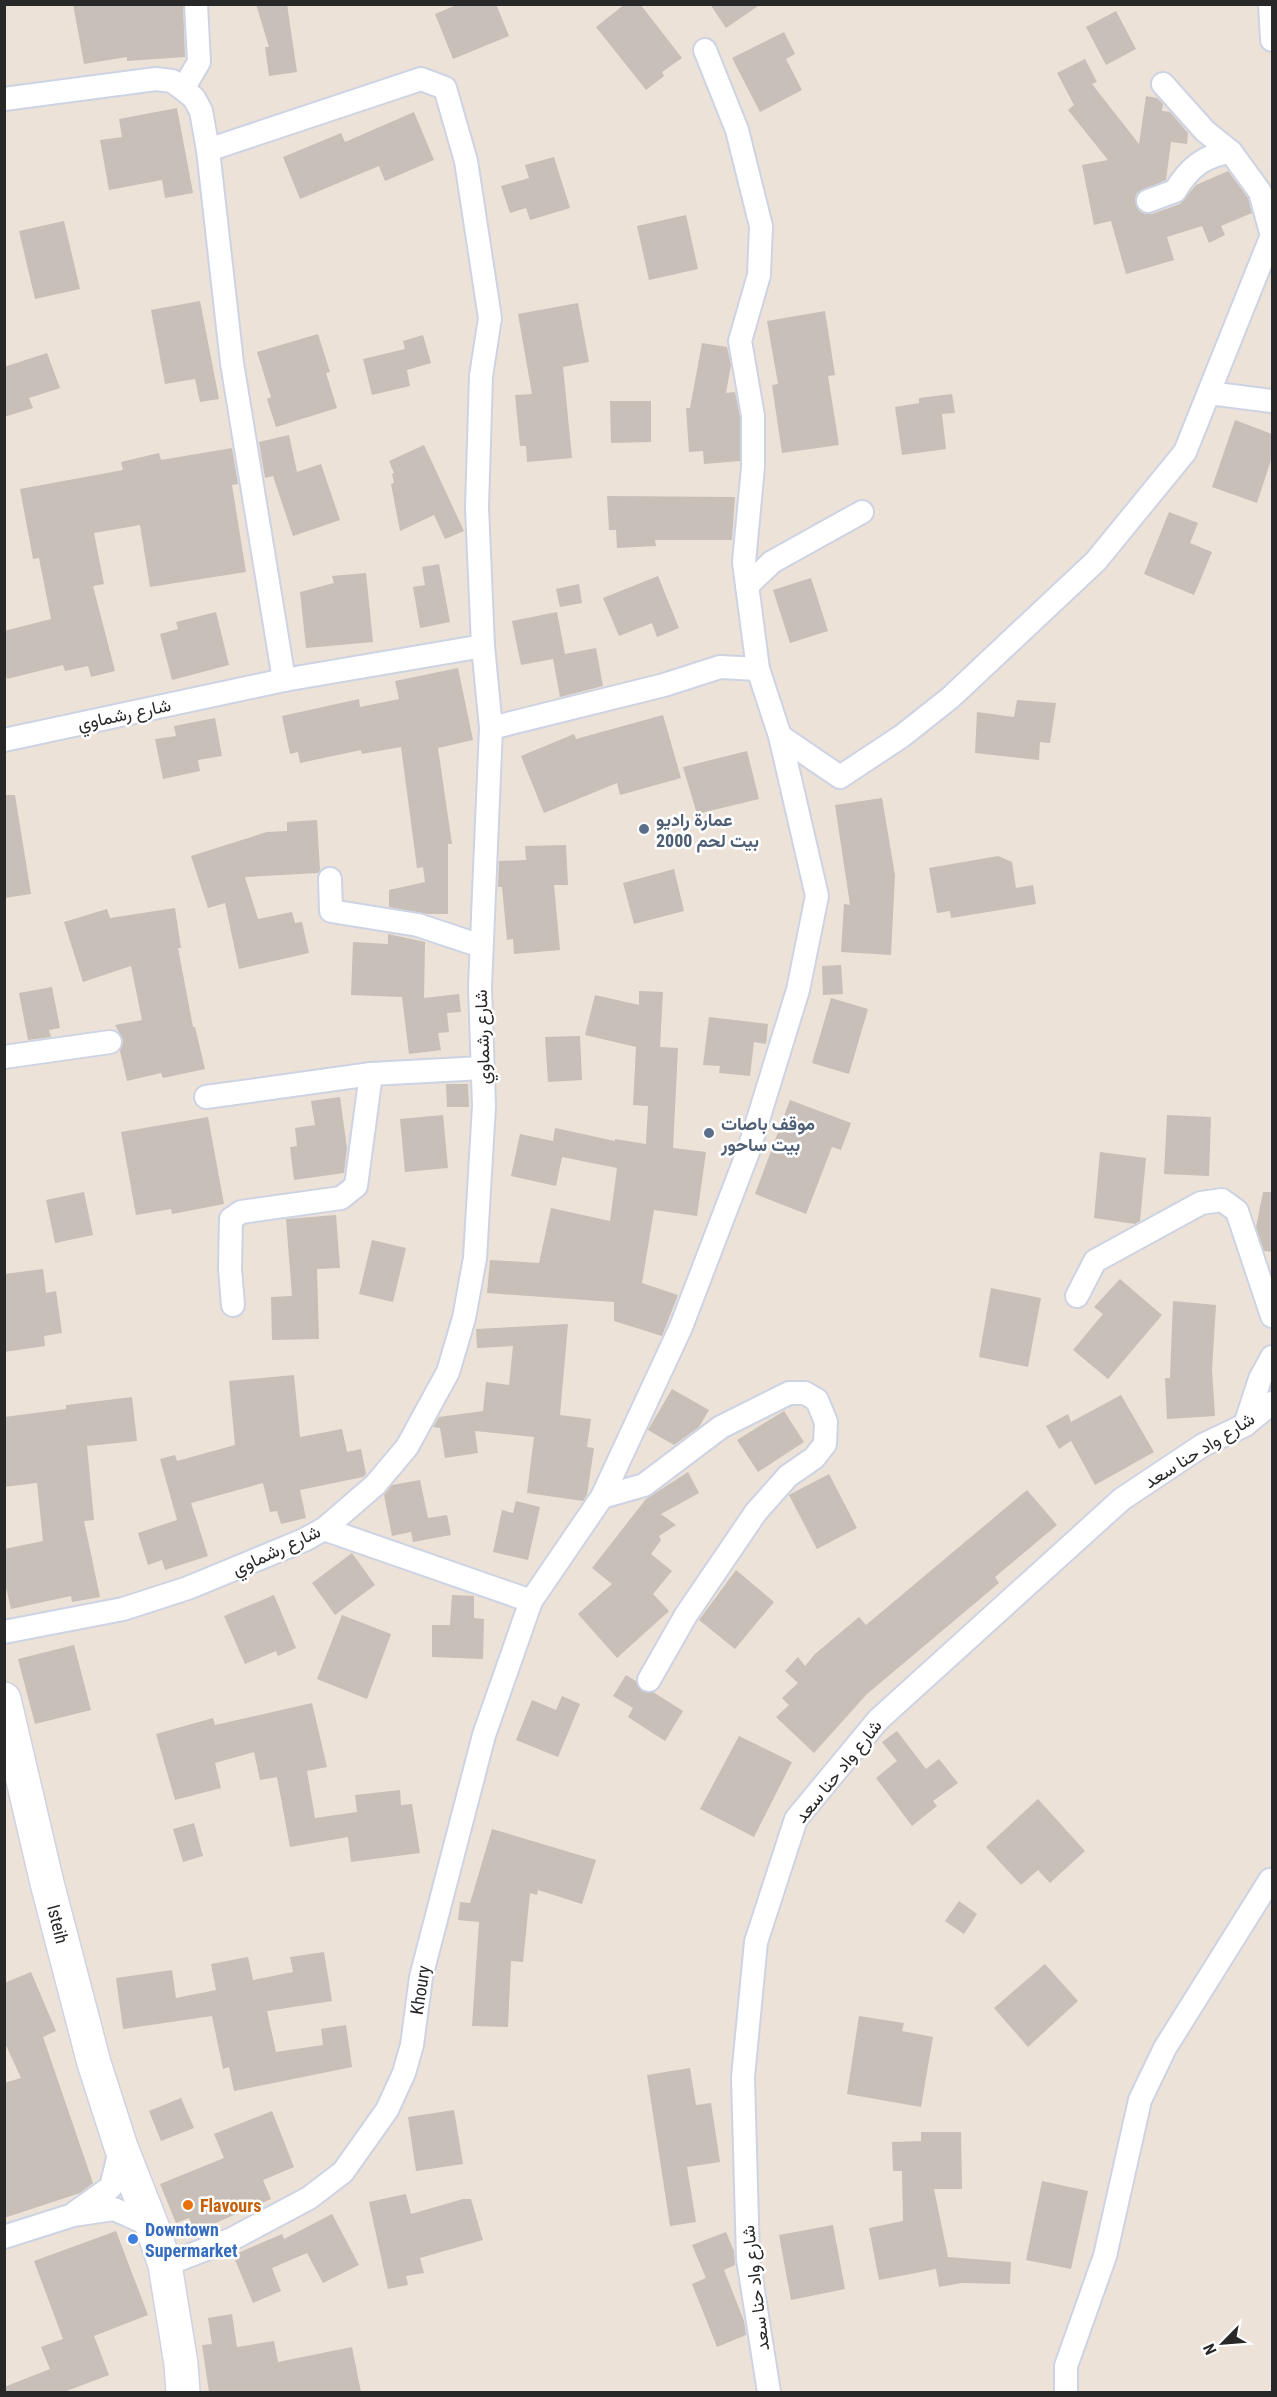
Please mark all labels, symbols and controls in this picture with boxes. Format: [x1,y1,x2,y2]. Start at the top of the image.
street label: شارع رشماوي [75,694,174,739]
place label: عمارة راديو بيت لحم 2000 [656,809,759,853]
marker: عمارة راديو بيت لحم 2000 [637,822,651,836]
street label: شارع رشماوي [470,989,499,1085]
place label: موقف باصات بيت ساحور [720,1113,815,1156]
marker: موقف باصات بيت ساحور [702,1126,716,1140]
street label: شارع واد حنا سعد [1140,1408,1259,1494]
street label: شارع رشماوي [229,1520,326,1584]
street label: شارع واد حنا سعد [790,1715,887,1828]
street label: Isteih [43,1902,73,1946]
street label: Khoury [406,1963,434,2016]
place label: Flavours [200,2195,261,2216]
marker: Flavours [181,2198,195,2212]
place label: Downtown Supermarket [145,2219,238,2261]
street label: شارع واد حنا سعد [737,2224,775,2352]
marker: Downtown Supermarket [126,2232,140,2246]
north arrow [1193,2313,1253,2373]
text: N [1199,2341,1221,2358]

